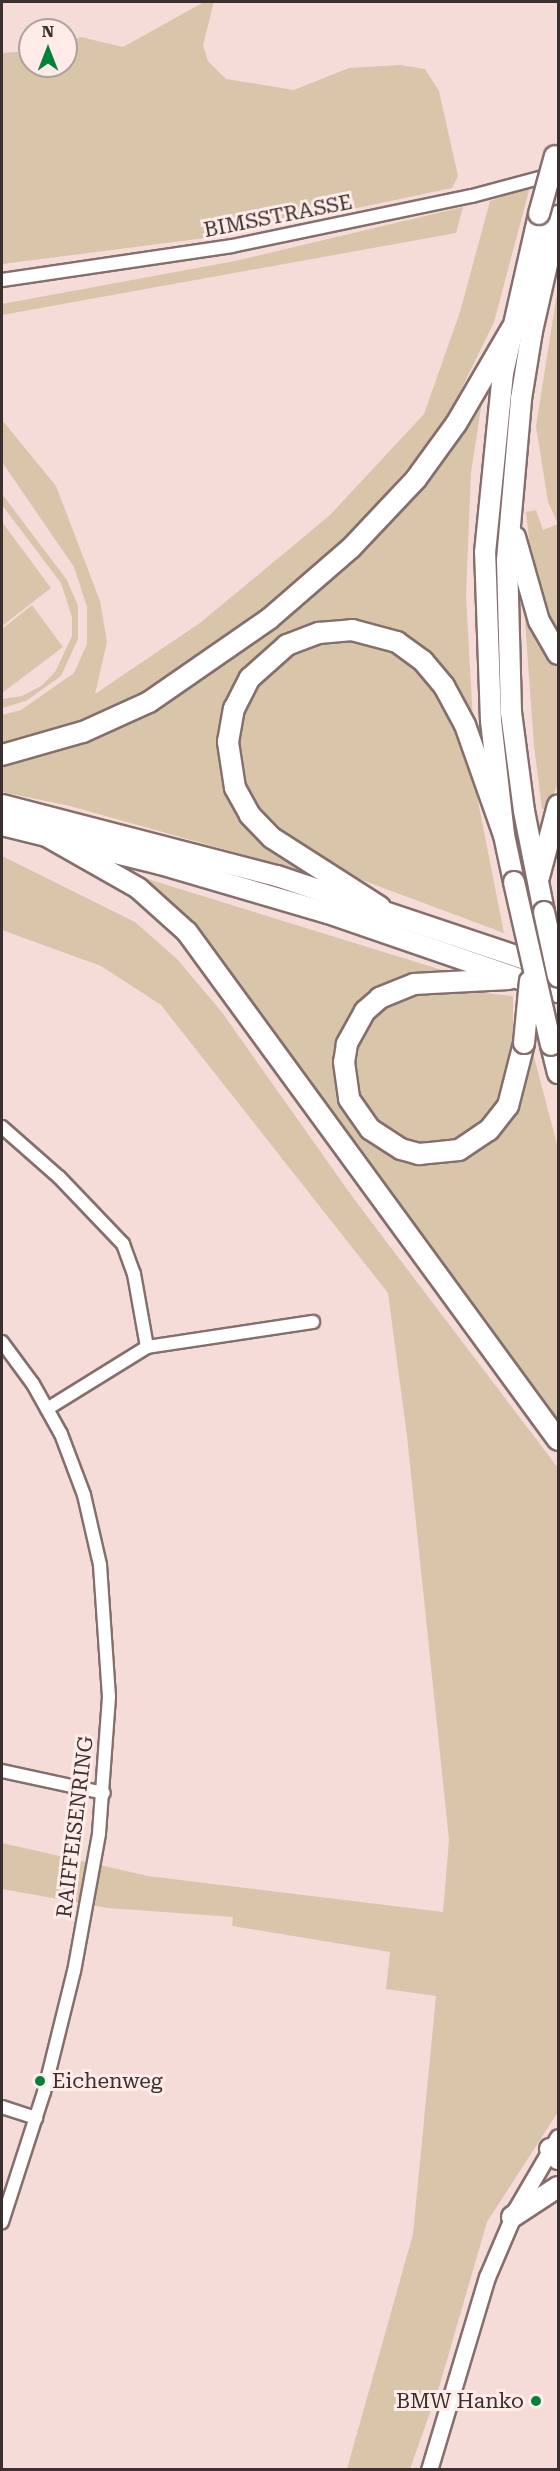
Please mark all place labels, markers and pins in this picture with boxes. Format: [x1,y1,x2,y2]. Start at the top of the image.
place label: Eichenweg [52,2068,163,2094]
marker: Eichenweg [33,2074,47,2088]
place label: BMW Hanko [396,2388,524,2414]
marker: BMW Hanko [529,2394,543,2408]

